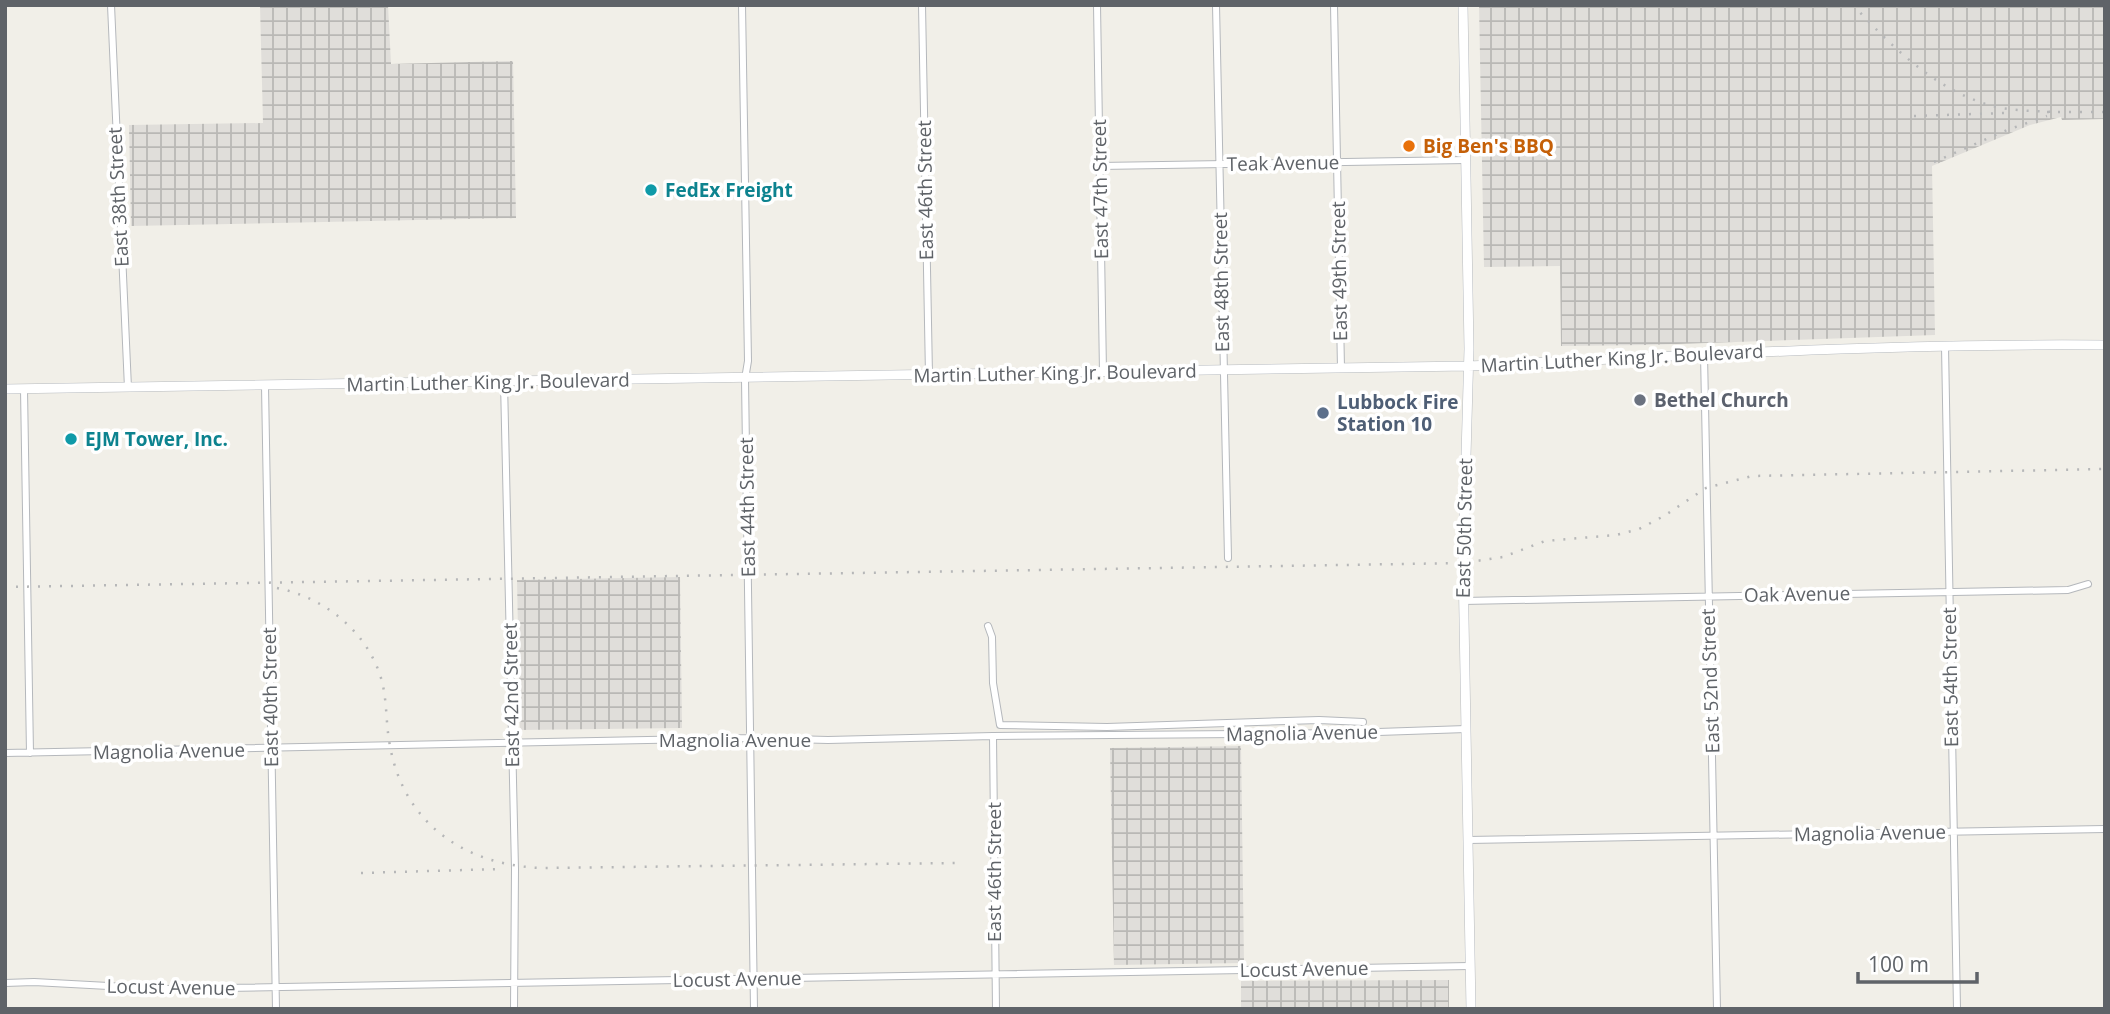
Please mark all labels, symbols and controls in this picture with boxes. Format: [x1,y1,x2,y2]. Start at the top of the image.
street label: East 47th Street [1086,119,1114,259]
street label: East 46th Street [911,120,939,260]
street label: East 38th Street [101,126,135,268]
place label: Big Ben's BBQ [1423,133,1554,159]
marker: Big Ben's BBQ [1401,138,1417,154]
street label: Teak Avenue [1226,149,1340,177]
place label: FedEx Freight [665,177,793,203]
marker: FedEx Freight [643,182,659,198]
street label: East 49th Street [1325,201,1353,341]
street label: East 48th Street [1207,212,1235,352]
street label: Martin Luther King Jr. Boulevard [1480,338,1764,378]
street label: Martin Luther King Jr. Boulevard [913,358,1197,388]
street label: Martin Luther King Jr. Boulevard [346,367,630,397]
place label: Bethel Church [1654,387,1789,413]
place label: Lubbock Fire Station 10 [1337,389,1459,437]
marker: Bethel Church [1632,392,1648,408]
marker: Lubbock Fire Station 10 [1315,405,1331,421]
place label: EJM Tower, Inc. [85,426,228,452]
marker: EJM Tower, Inc. [63,431,79,447]
street label: East 44th Street [733,437,761,577]
street label: East 50th Street [1450,458,1478,598]
street label: Oak Avenue [1744,580,1850,608]
street label: East 54th Street [1936,607,1964,747]
street label: East 52nd Street [1694,608,1726,754]
street label: East 42nd Street [497,622,525,768]
street label: East 40th Street [256,627,284,767]
street label: Magnolia Avenue [1226,719,1378,747]
street label: Magnolia Avenue [659,727,811,753]
street label: Magnolia Avenue [93,737,245,765]
street label: East 46th Street [981,802,1007,942]
street label: Magnolia Avenue [1794,819,1946,847]
scale bar [1858,940,1977,984]
text: 100 m [1868,950,1929,978]
street label: Locust Avenue [1239,955,1369,983]
street label: Locust Avenue [672,965,802,993]
street label: Locust Avenue [106,973,236,1001]

